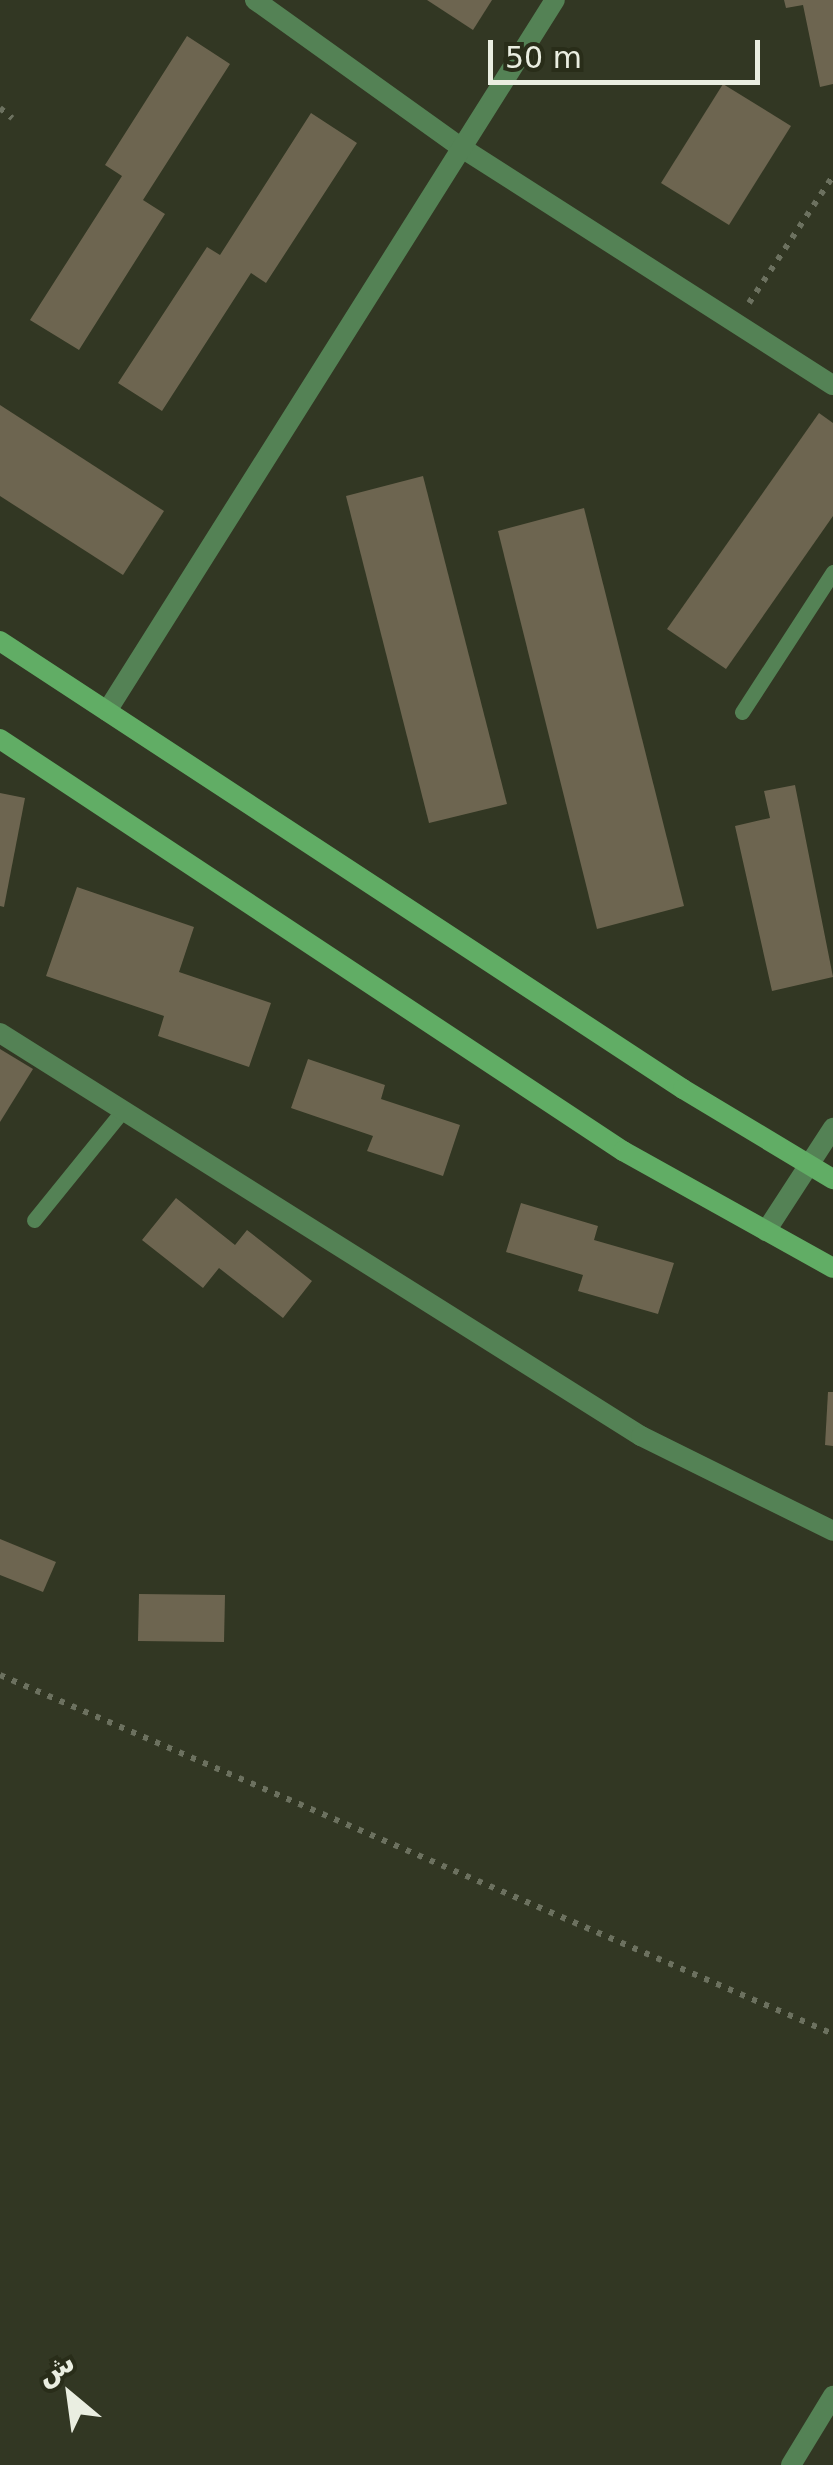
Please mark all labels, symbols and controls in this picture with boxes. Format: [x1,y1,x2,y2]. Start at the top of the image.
scale bar [493,20,766,82]
text: 50 m [505,40,582,75]
north arrow [20,2345,120,2445]
text: ش [30,2345,80,2392]

